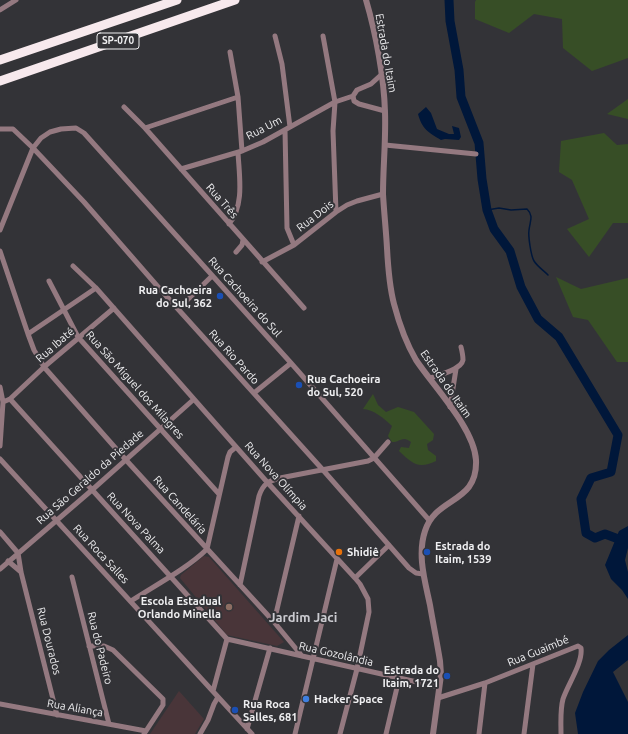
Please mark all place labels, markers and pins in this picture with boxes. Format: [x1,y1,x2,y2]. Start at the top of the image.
place label: Rua Cachoeira do Sul, 362 [139,283,212,309]
marker: Rua Cachoeira do Sul, 362 [215,291,225,301]
place label: Rua Cachoeira do Sul, 520 [307,372,380,398]
marker: Rua Cachoeira do Sul, 520 [294,380,304,390]
place label: Estrada do Itaim, 1539 [435,539,492,565]
place label: Shidiê [347,545,379,559]
marker: Shidiê [334,547,344,557]
marker: Estrada do Itaim, 1539 [422,547,432,557]
place label: Escola Estadual Orlando Minella [138,594,221,620]
marker: Escola Estadual Orlando Minella [224,602,234,612]
place label: Estrada do Itaim, 1721 [382,663,439,689]
marker: Estrada do Itaim, 1721 [442,671,452,681]
place label: Hacker Space [314,692,383,706]
marker: Hacker Space [301,694,311,704]
place label: Rua Roca Salles, 681 [243,697,297,723]
marker: Rua Roca Salles, 681 [230,705,240,715]

